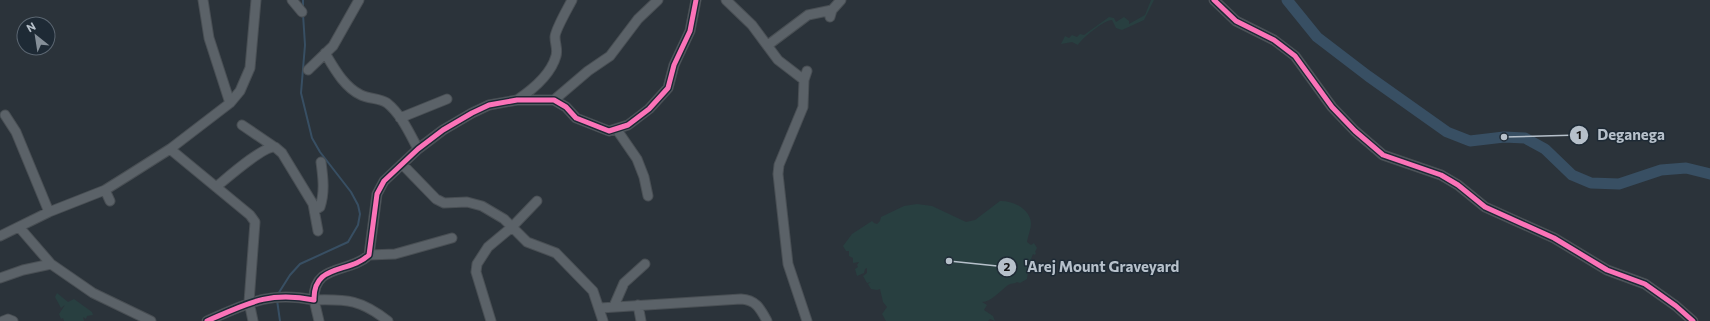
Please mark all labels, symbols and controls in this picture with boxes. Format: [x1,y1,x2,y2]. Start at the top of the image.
north arrow [16,16,56,56]
text: N [24,19,38,35]
callout: Deganega [1569,121,1673,148]
text: Deganega [1597,125,1665,143]
text: 1 [1576,127,1582,141]
callout: 'Arej Mount Graveyard [997,253,1188,280]
text: 'Arej Mount Graveyard [1025,257,1179,275]
text: 2 [1004,259,1011,273]

